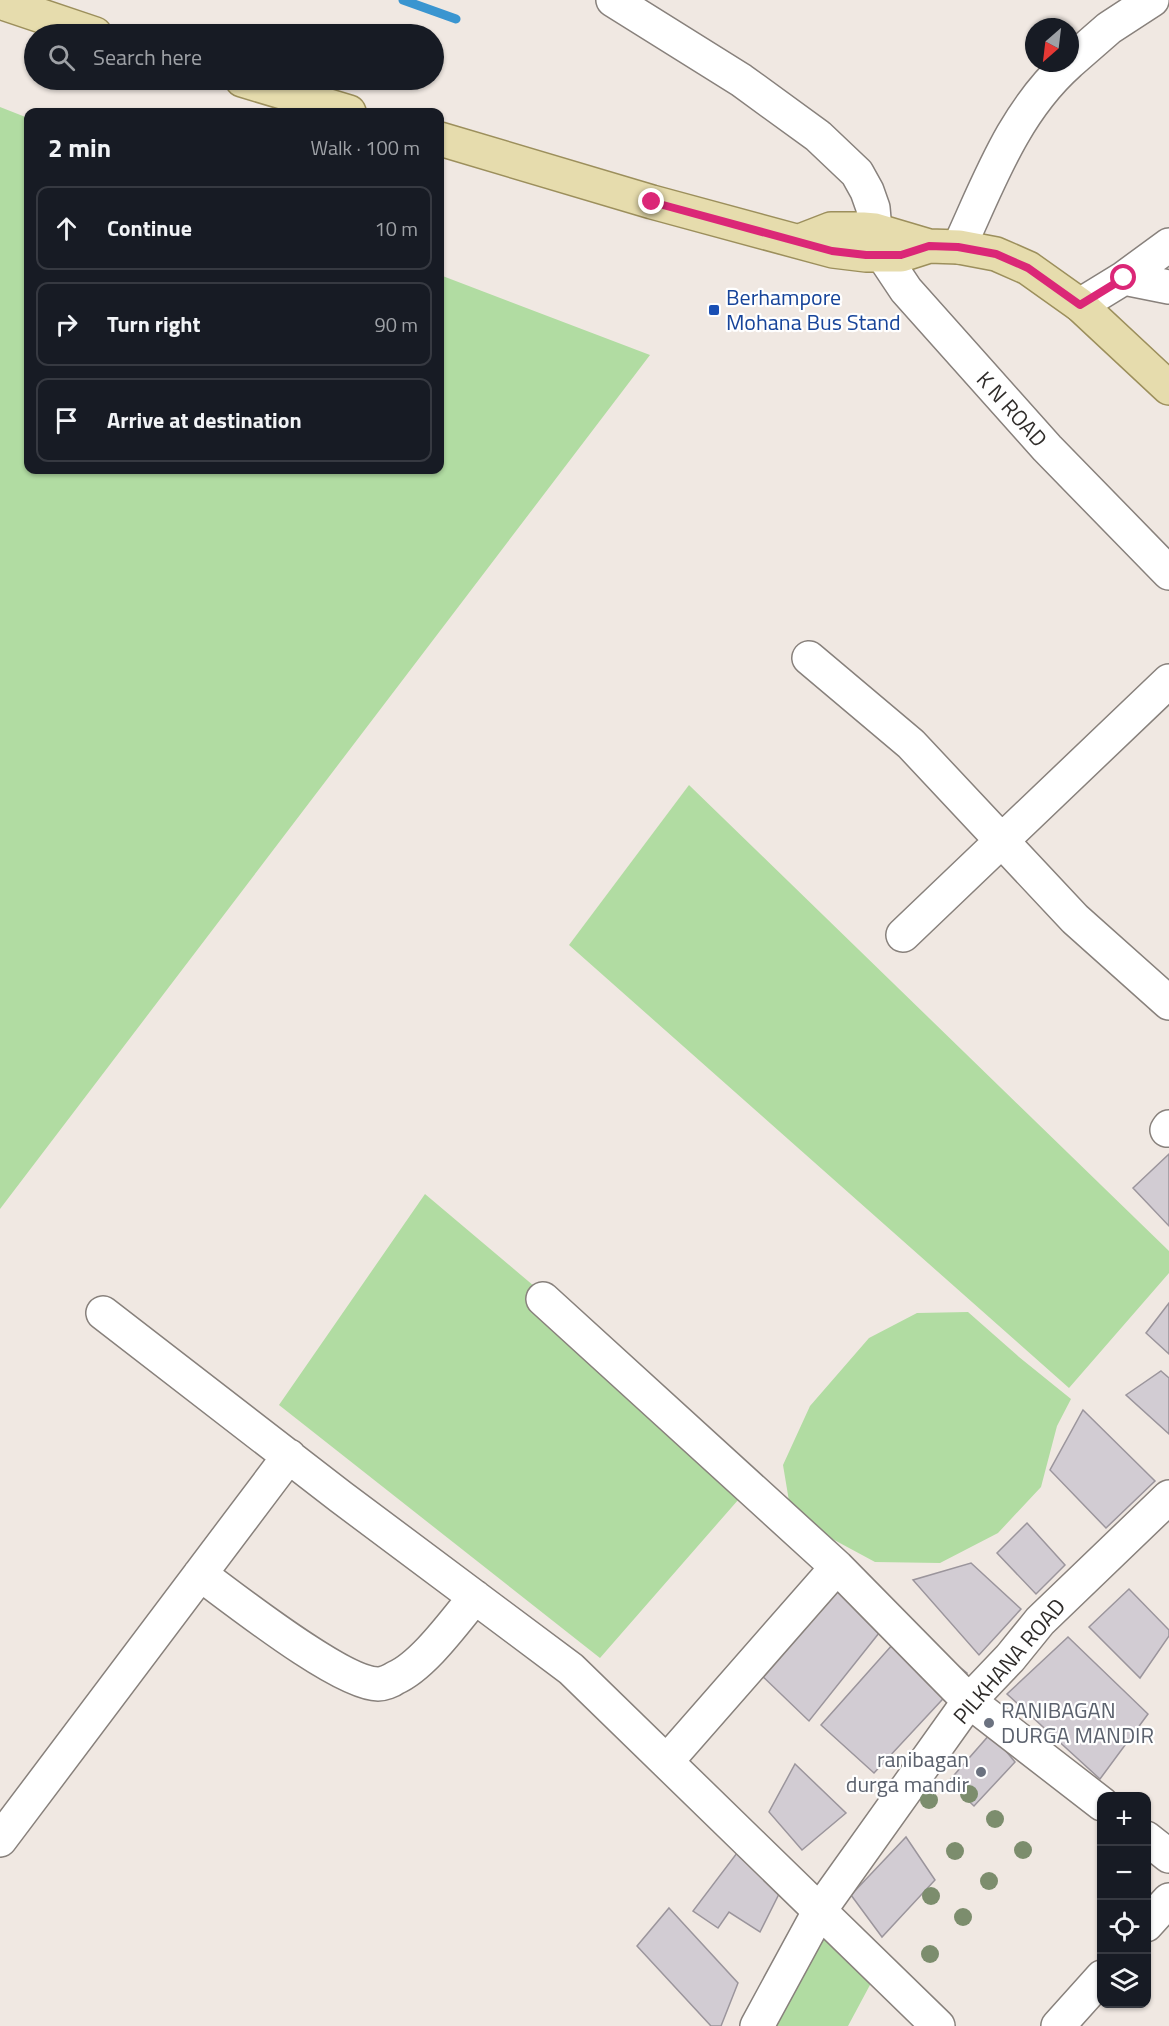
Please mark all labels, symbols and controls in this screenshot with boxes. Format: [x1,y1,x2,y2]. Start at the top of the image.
north arrow [1025,18,1079,72]
search box [24,24,444,90]
text: Search here [93,40,202,74]
icon: search [45,41,78,74]
text: 2 min [48,128,111,167]
text: Walk · 100 m [311,132,420,163]
route end [638,188,664,214]
text: Continue [107,211,192,245]
icon: ahead [50,212,83,245]
text: 10 m [374,213,418,244]
route start [1110,264,1136,290]
place label: Berhampore Mohana Bus Stand [726,280,901,339]
marker: Berhampore Mohana Bus Stand [707,303,721,317]
text: Turn right [107,307,201,341]
icon: right [50,308,83,341]
text: 90 m [374,309,418,340]
street label: K N ROAD [969,363,1055,455]
text: Arrive at destination [107,403,302,437]
icon: arrive [50,404,83,437]
street label: PILKHANA ROAD [945,1590,1073,1732]
place label: RANIBAGAN DURGA MANDIR [1001,1693,1154,1752]
marker: RANIBAGAN DURGA MANDIR [982,1716,996,1730]
place label: ranibagan durga mandir [846,1742,969,1801]
marker: ranibagan durga mandir [974,1765,988,1779]
map controls [1097,1792,1151,2008]
button: + [1097,1792,1151,1846]
button: − [1097,1846,1151,1900]
button: locate [1097,1900,1151,1954]
button: layers [1097,1954,1151,2008]

